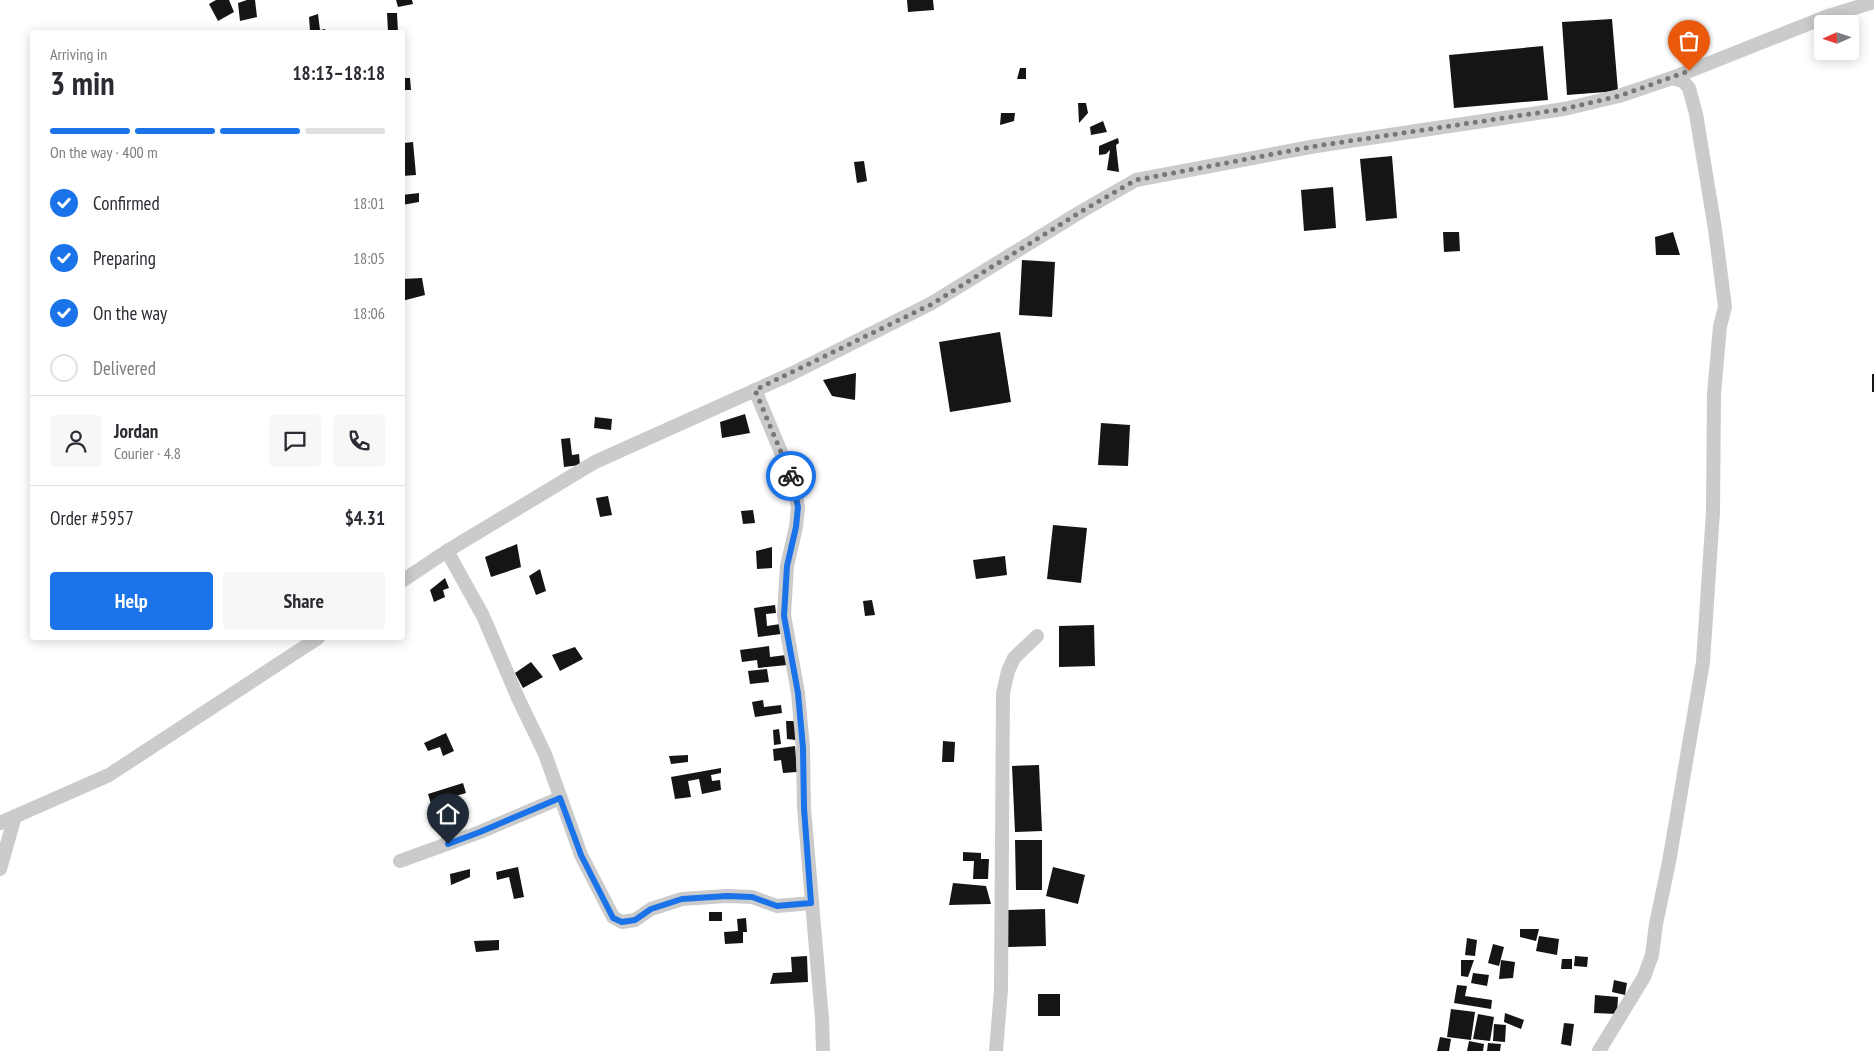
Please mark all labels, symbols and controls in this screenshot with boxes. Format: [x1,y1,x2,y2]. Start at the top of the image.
north arrow [1814,15,1859,60]
map controls [1814,15,1859,60]
pin [1668,20,1710,71]
icon: bag [1675,27,1703,55]
text: Arriving in [50,44,107,64]
text: 18:13–18:18 [292,61,385,85]
text: 3 min [50,62,115,104]
text: On the way · 400 m [50,142,158,162]
icon: check [50,189,78,217]
text: Confirmed [93,191,160,215]
text: 18:01 [353,193,385,213]
icon: check [50,244,78,272]
text: Preparing [93,246,156,270]
text: 18:05 [353,248,385,268]
icon: check [50,299,78,327]
text: On the way [93,301,167,325]
text: 18:06 [353,303,385,323]
text: Delivered [93,356,156,380]
button: person [50,415,102,467]
button: chat [269,415,321,467]
button: phone [333,415,385,467]
text: Jordan [114,419,158,443]
text: Courier · 4.8 [114,443,181,463]
courier [766,451,816,501]
icon: bike [777,462,805,490]
text: Order #5957 [50,506,134,530]
text: $4.31 [345,506,385,530]
button: Help [50,572,213,630]
button: Share [223,572,385,630]
pin [427,793,469,844]
icon: home [434,800,462,828]

